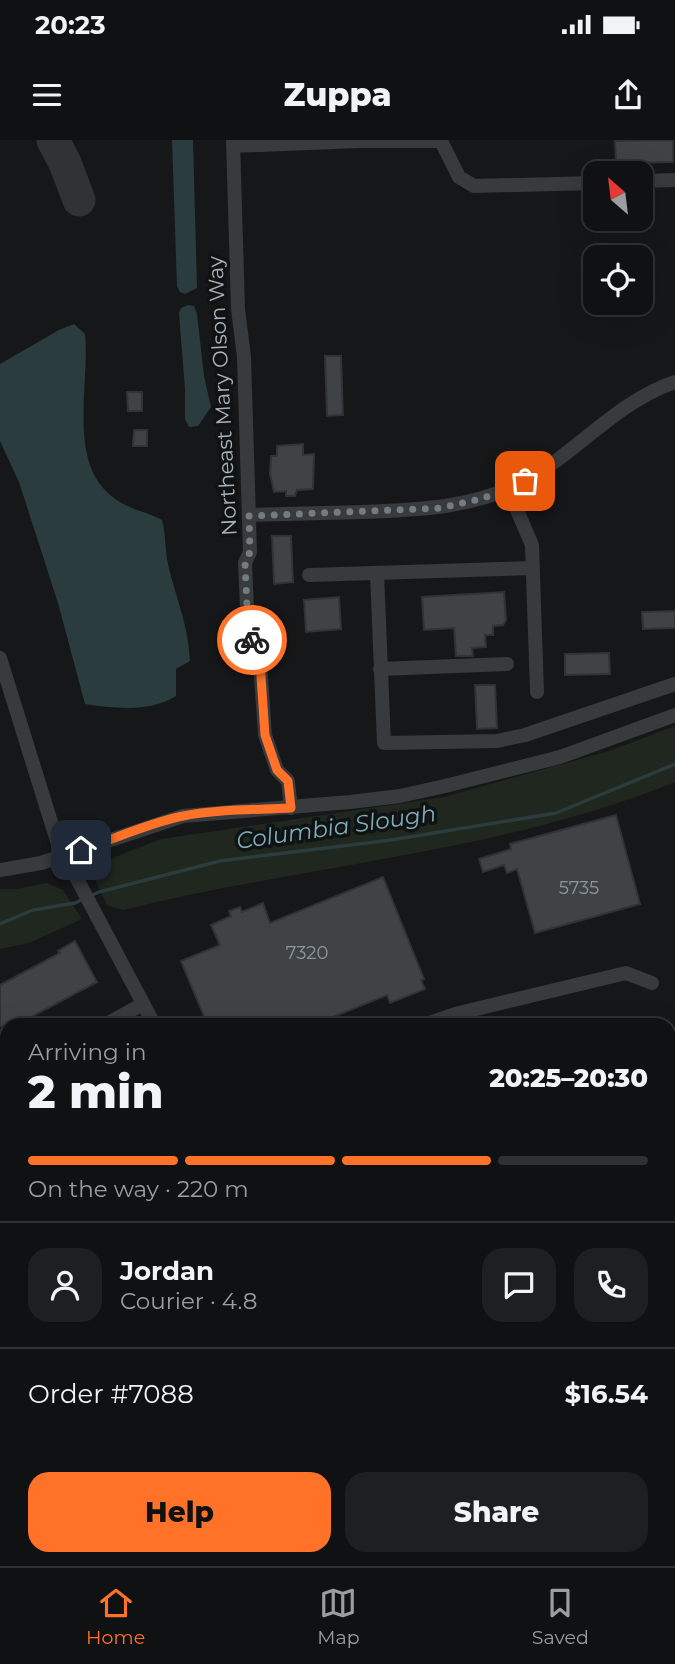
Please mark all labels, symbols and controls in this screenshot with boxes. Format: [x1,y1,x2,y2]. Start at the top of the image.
text: 20:23 [35,9,106,41]
text: Zuppa [283,75,392,114]
icon: menu [28,76,66,114]
icon: share [609,76,647,114]
north arrow [583,161,653,231]
map controls [583,161,653,315]
button: locate [583,245,653,315]
street label: Northeast Mary Olson Way [202,255,242,537]
pin [495,451,555,511]
icon: bag [506,462,544,500]
courier [217,605,287,675]
icon: bike [233,621,271,659]
water label: Columbia Slough [234,799,438,855]
pin [51,820,111,880]
icon: home [62,831,100,869]
house number: 5735 [559,877,599,899]
house number: 7320 [286,942,328,964]
text: Arriving in [28,1038,147,1066]
text: 20:25–20:30 [489,1062,648,1094]
text: 2 min [28,1063,163,1120]
text: On the way · 220 m [28,1175,249,1203]
button: person [28,1248,102,1322]
button: chat [482,1248,556,1322]
button: phone [574,1248,648,1322]
text: Jordan [120,1255,214,1287]
text: Courier · 4.8 [120,1287,257,1315]
text: Order #7088 [28,1378,194,1410]
text: $16.54 [564,1378,648,1410]
button: Help [28,1472,331,1552]
button: Share [345,1472,648,1552]
tab: Home [86,1584,145,1649]
tab: Map [317,1584,360,1649]
tab: Saved [532,1584,589,1649]

